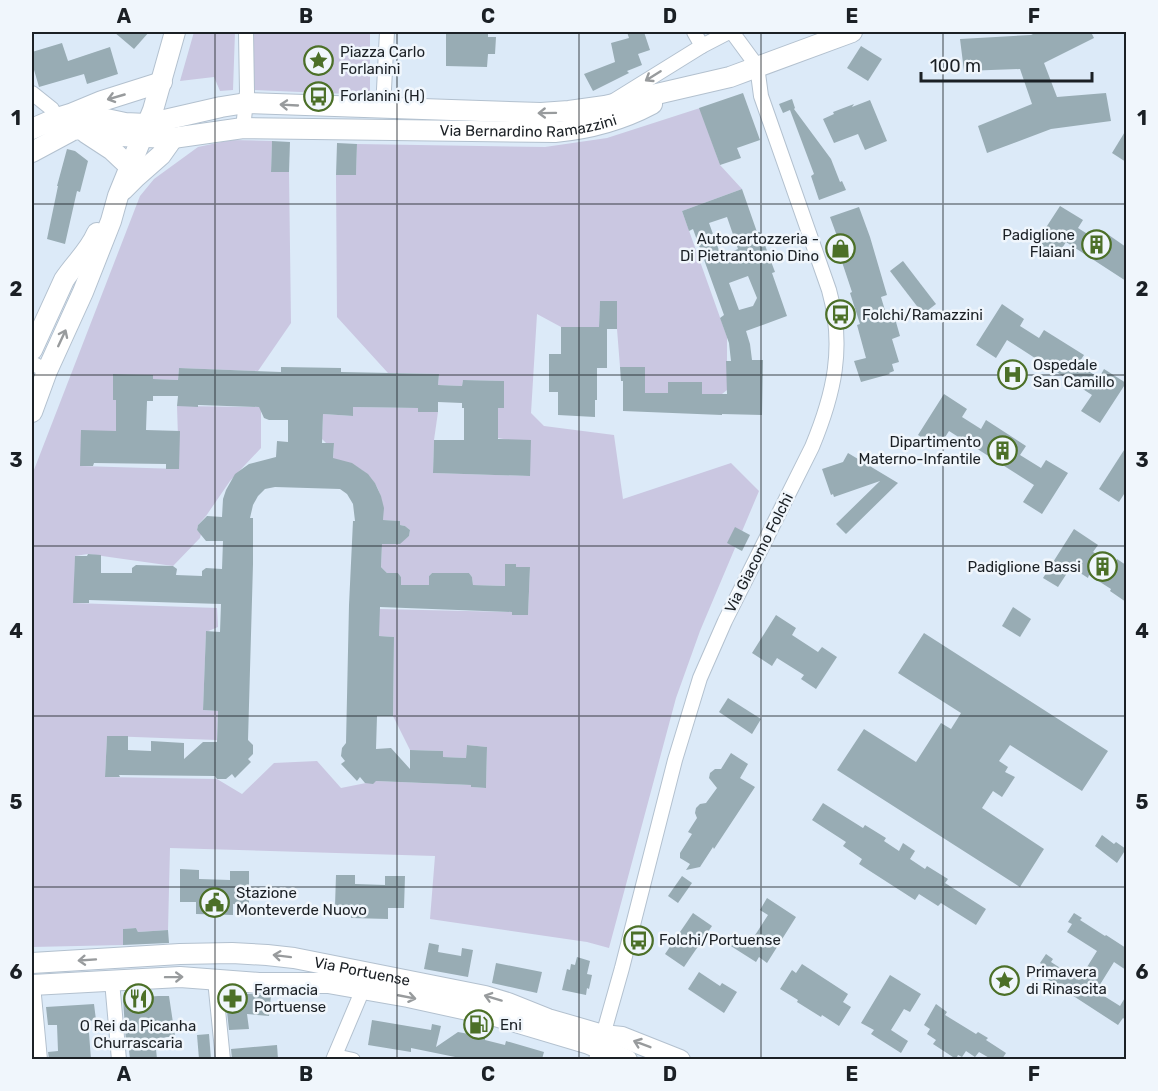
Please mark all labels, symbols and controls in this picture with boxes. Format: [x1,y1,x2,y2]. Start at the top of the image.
text: A [117,4,132,28]
text: B [299,4,313,28]
text: C [481,4,495,28]
text: D [663,4,677,28]
text: E [846,4,858,28]
text: F [1028,4,1040,28]
place label: Piazza Carlo Forlanini [340,43,425,78]
place icon: Piazza Carlo Forlanini [303,45,335,77]
scale bar [921,45,1092,83]
text: 100 m [930,55,981,77]
one-way arrow [645,69,662,82]
bus stop icon: Forlanini (H) [303,80,335,112]
place label: Forlanini (H) [340,87,425,105]
one-way arrow [106,91,125,103]
one-way arrow [280,99,300,110]
text: 1 [11,106,21,130]
text: 1 [1137,106,1147,130]
one-way arrow [538,107,558,118]
street label: Via Bernardino Ramazzini [440,111,619,141]
place label: Padiglione Flaiani [1002,226,1075,261]
building icon: Padiglione Flaiani [1080,228,1112,260]
place label: Autocartozzeria - Di Pietrantonio Dino [680,230,819,265]
shop icon: Autocartozzeria - Di Pietrantonio Dino [824,232,856,264]
text: 2 [10,277,23,301]
text: 2 [1136,277,1149,301]
bus stop icon: Folchi/Ramazzini [825,299,857,331]
place label: Folchi/Ramazzini [862,306,983,324]
one-way arrow [57,330,69,348]
place label: Ospedale San Camillo [1033,356,1115,391]
hospital icon: Ospedale San Camillo [996,358,1028,390]
place label: Dipartimento Materno-Infantile [859,433,981,468]
building icon: Dipartimento Materno-Infantile [986,435,1018,467]
text: 3 [9,448,23,472]
text: 3 [1135,448,1149,472]
street label: Via Giacomo Folchi [721,490,797,616]
building icon: Padiglione Bassi [1086,551,1118,583]
place label: Padiglione Bassi [967,558,1081,576]
text: 4 [9,619,23,643]
text: 4 [1135,619,1149,643]
text: 5 [10,790,23,814]
text: 5 [1136,790,1149,814]
place label: Stazione Monteverde Nuovo [236,884,367,919]
public building icon: Stazione Monteverde Nuovo [199,886,231,918]
bus stop icon: Folchi/Portuense [622,924,654,956]
place label: Folchi/Portuense [659,931,781,949]
one-way arrow [272,950,292,961]
street label: Via Portuense [312,953,412,990]
one-way arrow [77,954,97,965]
text: 6 [9,960,23,984]
text: 6 [1135,960,1149,984]
place label: Primavera di Rinascita [1026,963,1107,998]
place icon: Primavera di Rinascita [989,965,1021,997]
one-way arrow [163,972,183,983]
place label: Farmacia Portuense [254,981,326,1016]
restaurant icon: O Rei da Picanha Churrascaria [122,983,154,1015]
pharmacy icon: Farmacia Portuense [217,983,249,1015]
one-way arrow [396,992,416,1003]
one-way arrow [484,992,503,1003]
fuel station icon: Eni [463,1009,495,1041]
place label: Eni [500,1016,522,1034]
place label: O Rei da Picanha Churrascaria [80,1017,196,1052]
one-way arrow [633,1038,652,1049]
text: A [117,1062,132,1086]
text: B [299,1062,313,1086]
text: C [481,1062,495,1086]
text: D [663,1062,677,1086]
text: E [846,1062,858,1086]
text: F [1028,1062,1040,1086]

